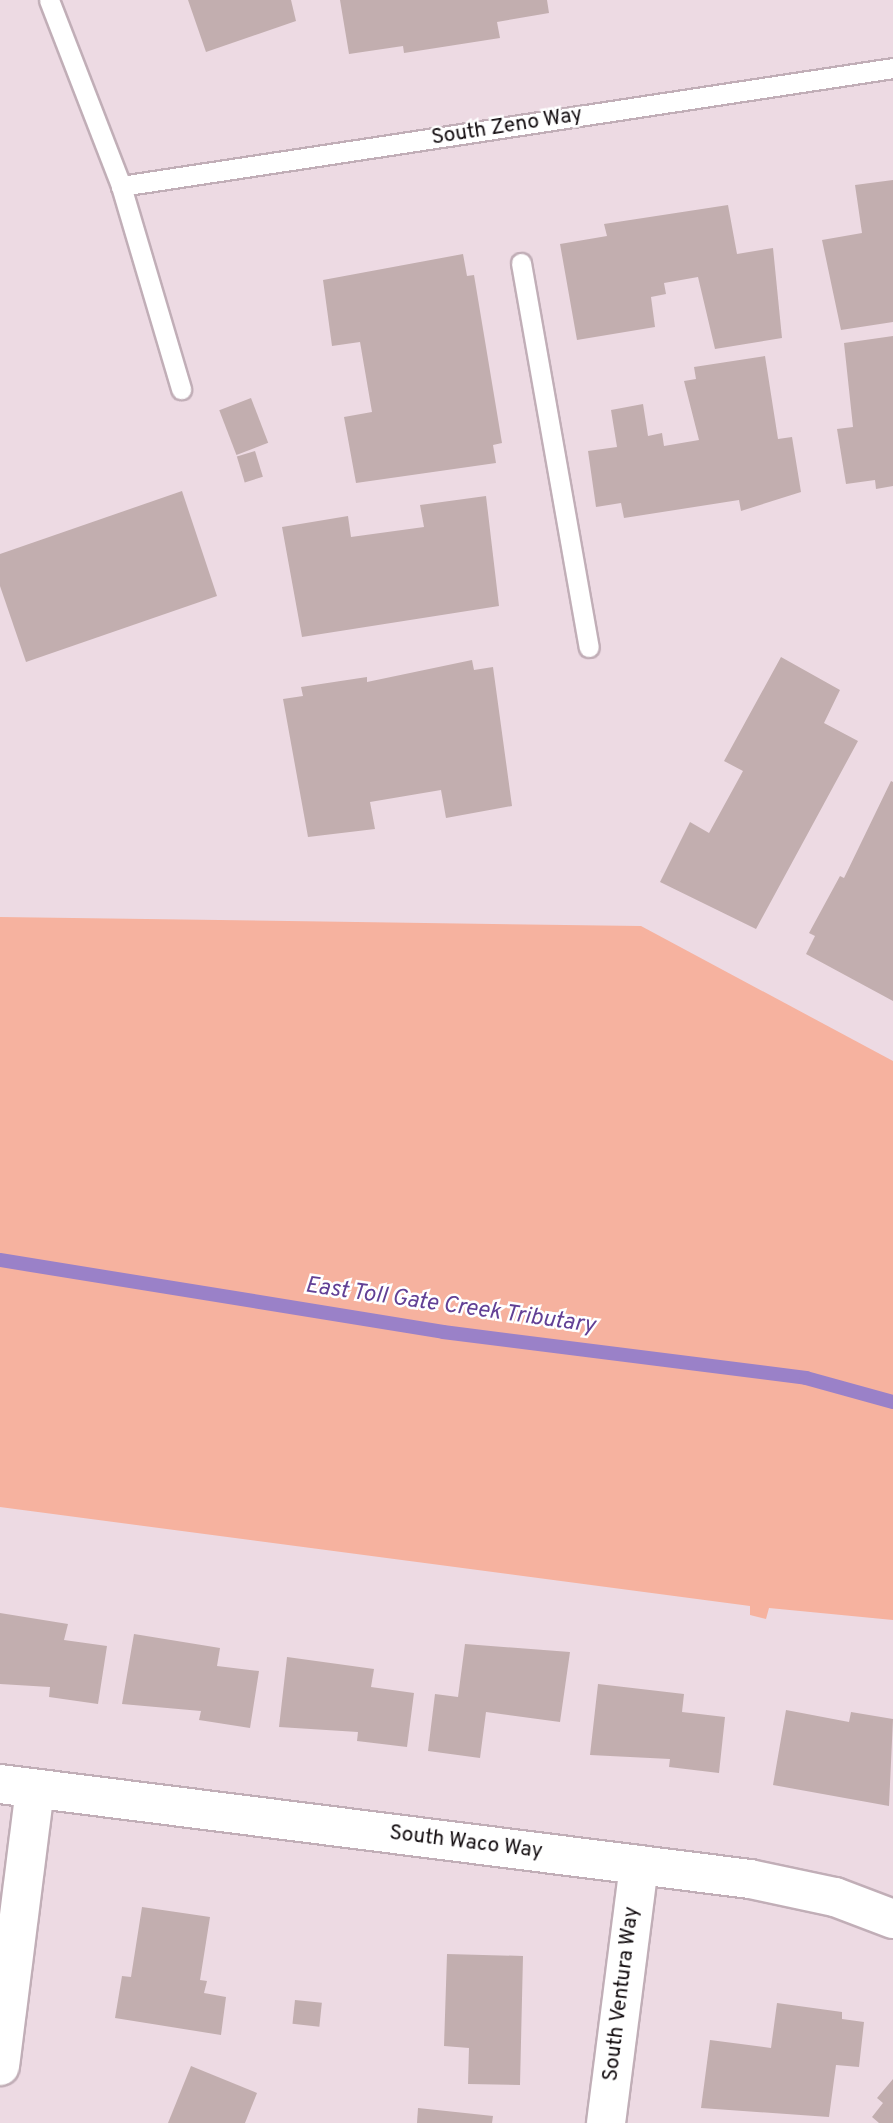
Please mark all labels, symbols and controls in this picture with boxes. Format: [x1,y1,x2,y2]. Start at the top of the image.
street label: South Zeno Way [430,103,584,151]
water label: East Toll Gate Creek Tributary [302,1273,598,1341]
street label: South Waco Way [388,1821,544,1865]
street label: South Ventura Way [599,1905,645,2083]

